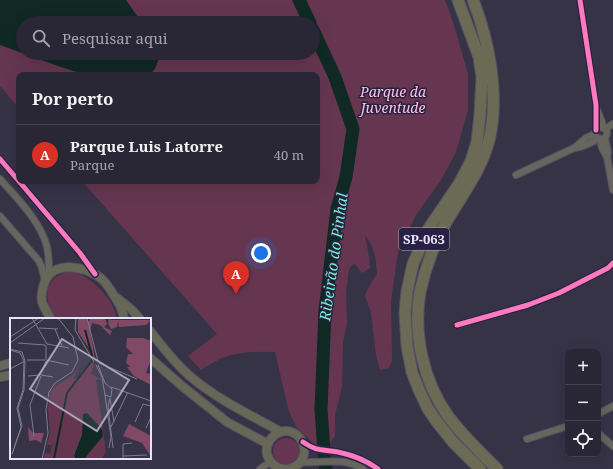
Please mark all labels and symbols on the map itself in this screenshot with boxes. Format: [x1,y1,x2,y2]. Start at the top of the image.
park label: Parque da Juventude [358,82,427,117]
water label: Ribeirão do Pinhal [314,191,352,323]
road number: SP-063 [399,228,449,250]
your location [251,243,271,263]
pin: A [223,261,249,294]
inset map [10,318,151,459]

